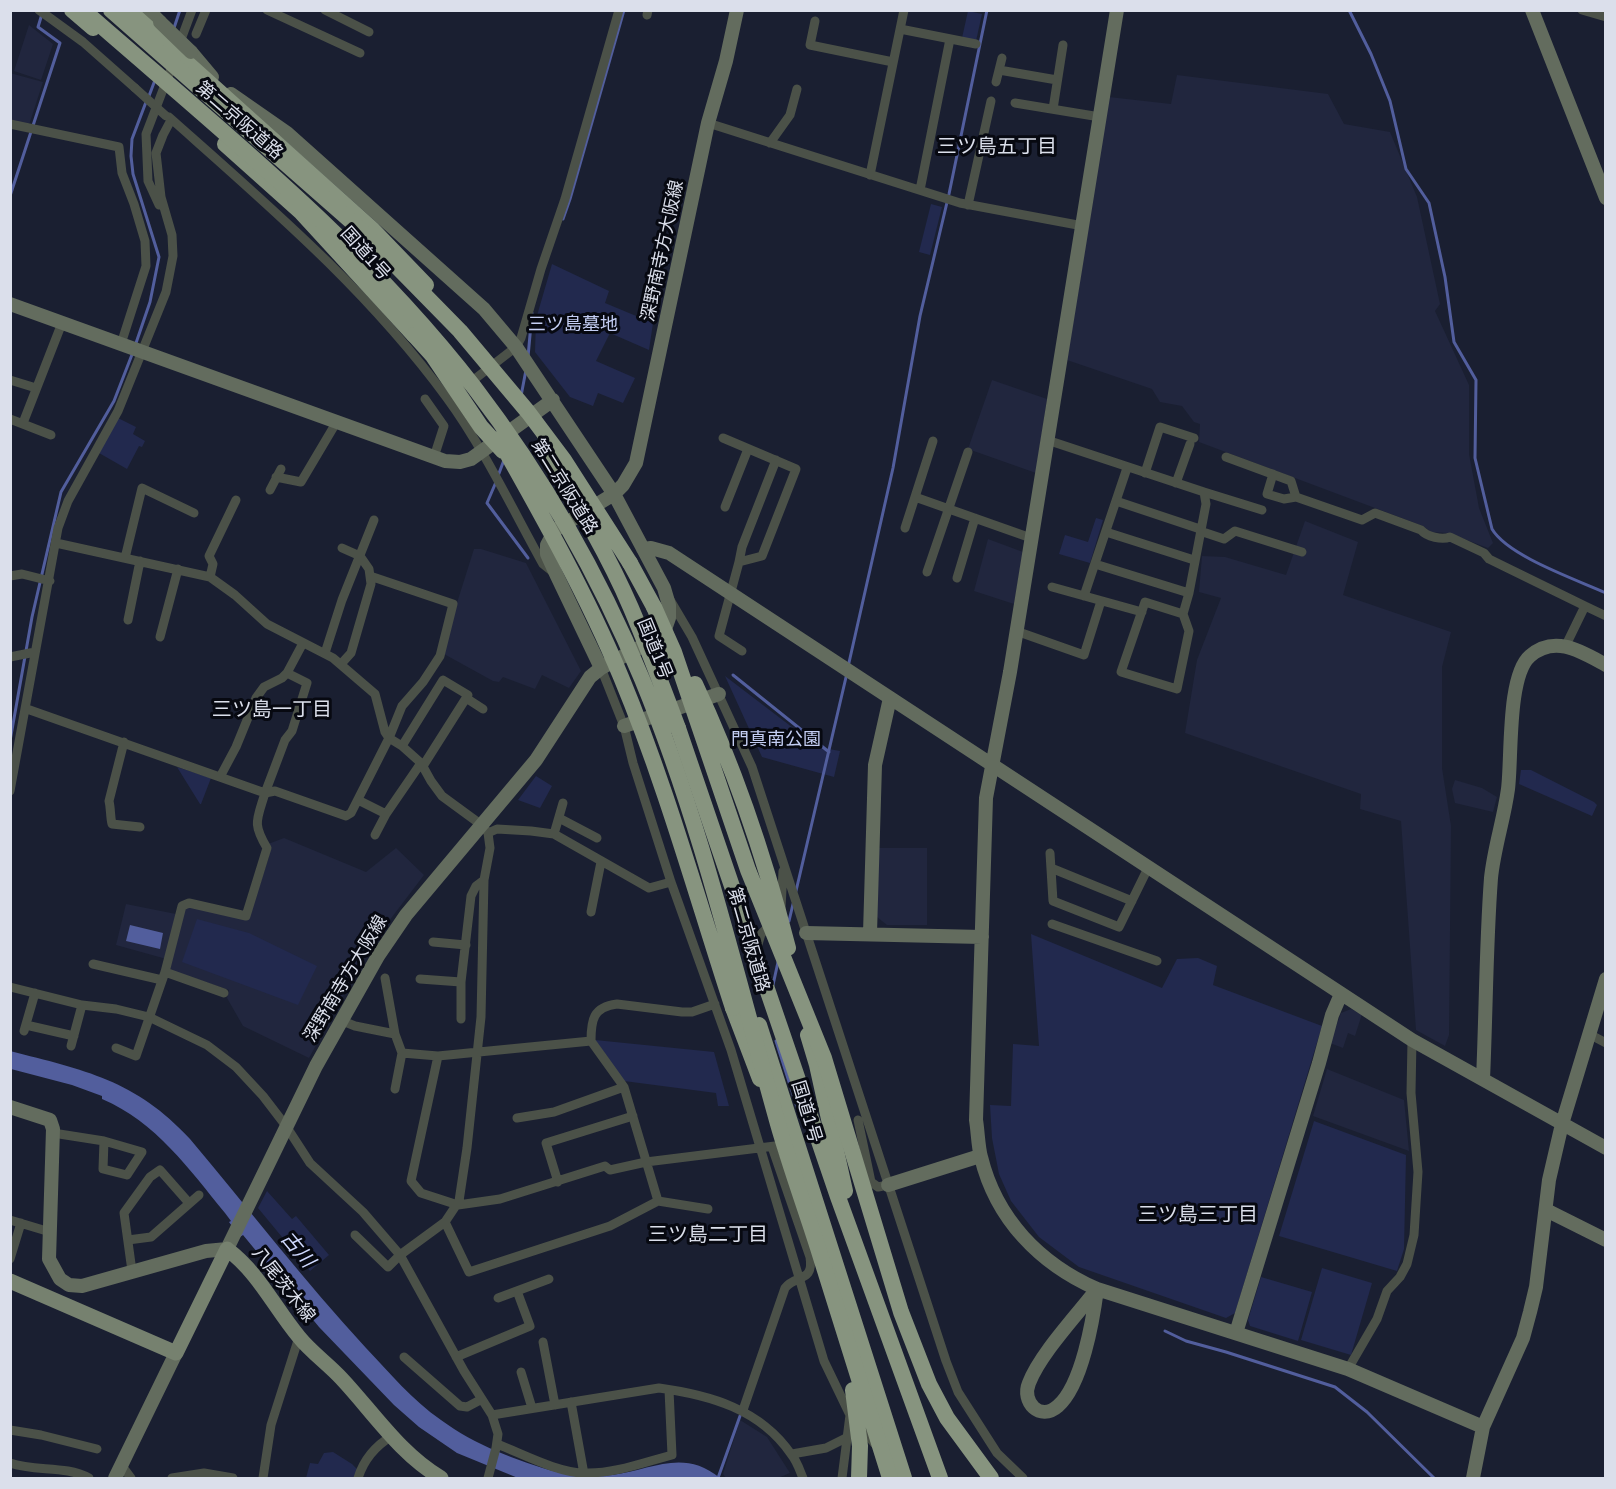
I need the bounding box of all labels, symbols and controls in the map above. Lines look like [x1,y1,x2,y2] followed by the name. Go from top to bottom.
[191,77,287,165] street label: 第二京阪道路
[937,135,1057,159] district label: 三ツ島五丁目
[637,178,689,324] street label: 深野南寺方大阪線
[336,223,394,285] street label: 国道1号
[528,314,618,336] park label: 三ツ島墓地
[526,435,602,539] street label: 第二京阪道路
[632,615,676,683] street label: 国道1号
[212,698,332,722] district label: 三ツ島一丁目
[731,729,821,751] park label: 門真南公園
[723,885,773,995] street label: 第二京阪道路
[300,912,392,1046] street label: 深野南寺方大阪線
[786,1078,826,1146] street label: 国道1号
[1138,1203,1258,1227] district label: 三ツ島三丁目
[648,1223,768,1247] district label: 三ツ島二丁目
[275,1227,319,1273] water label: 古川
[247,1243,319,1327] street label: 八尾茨木線

